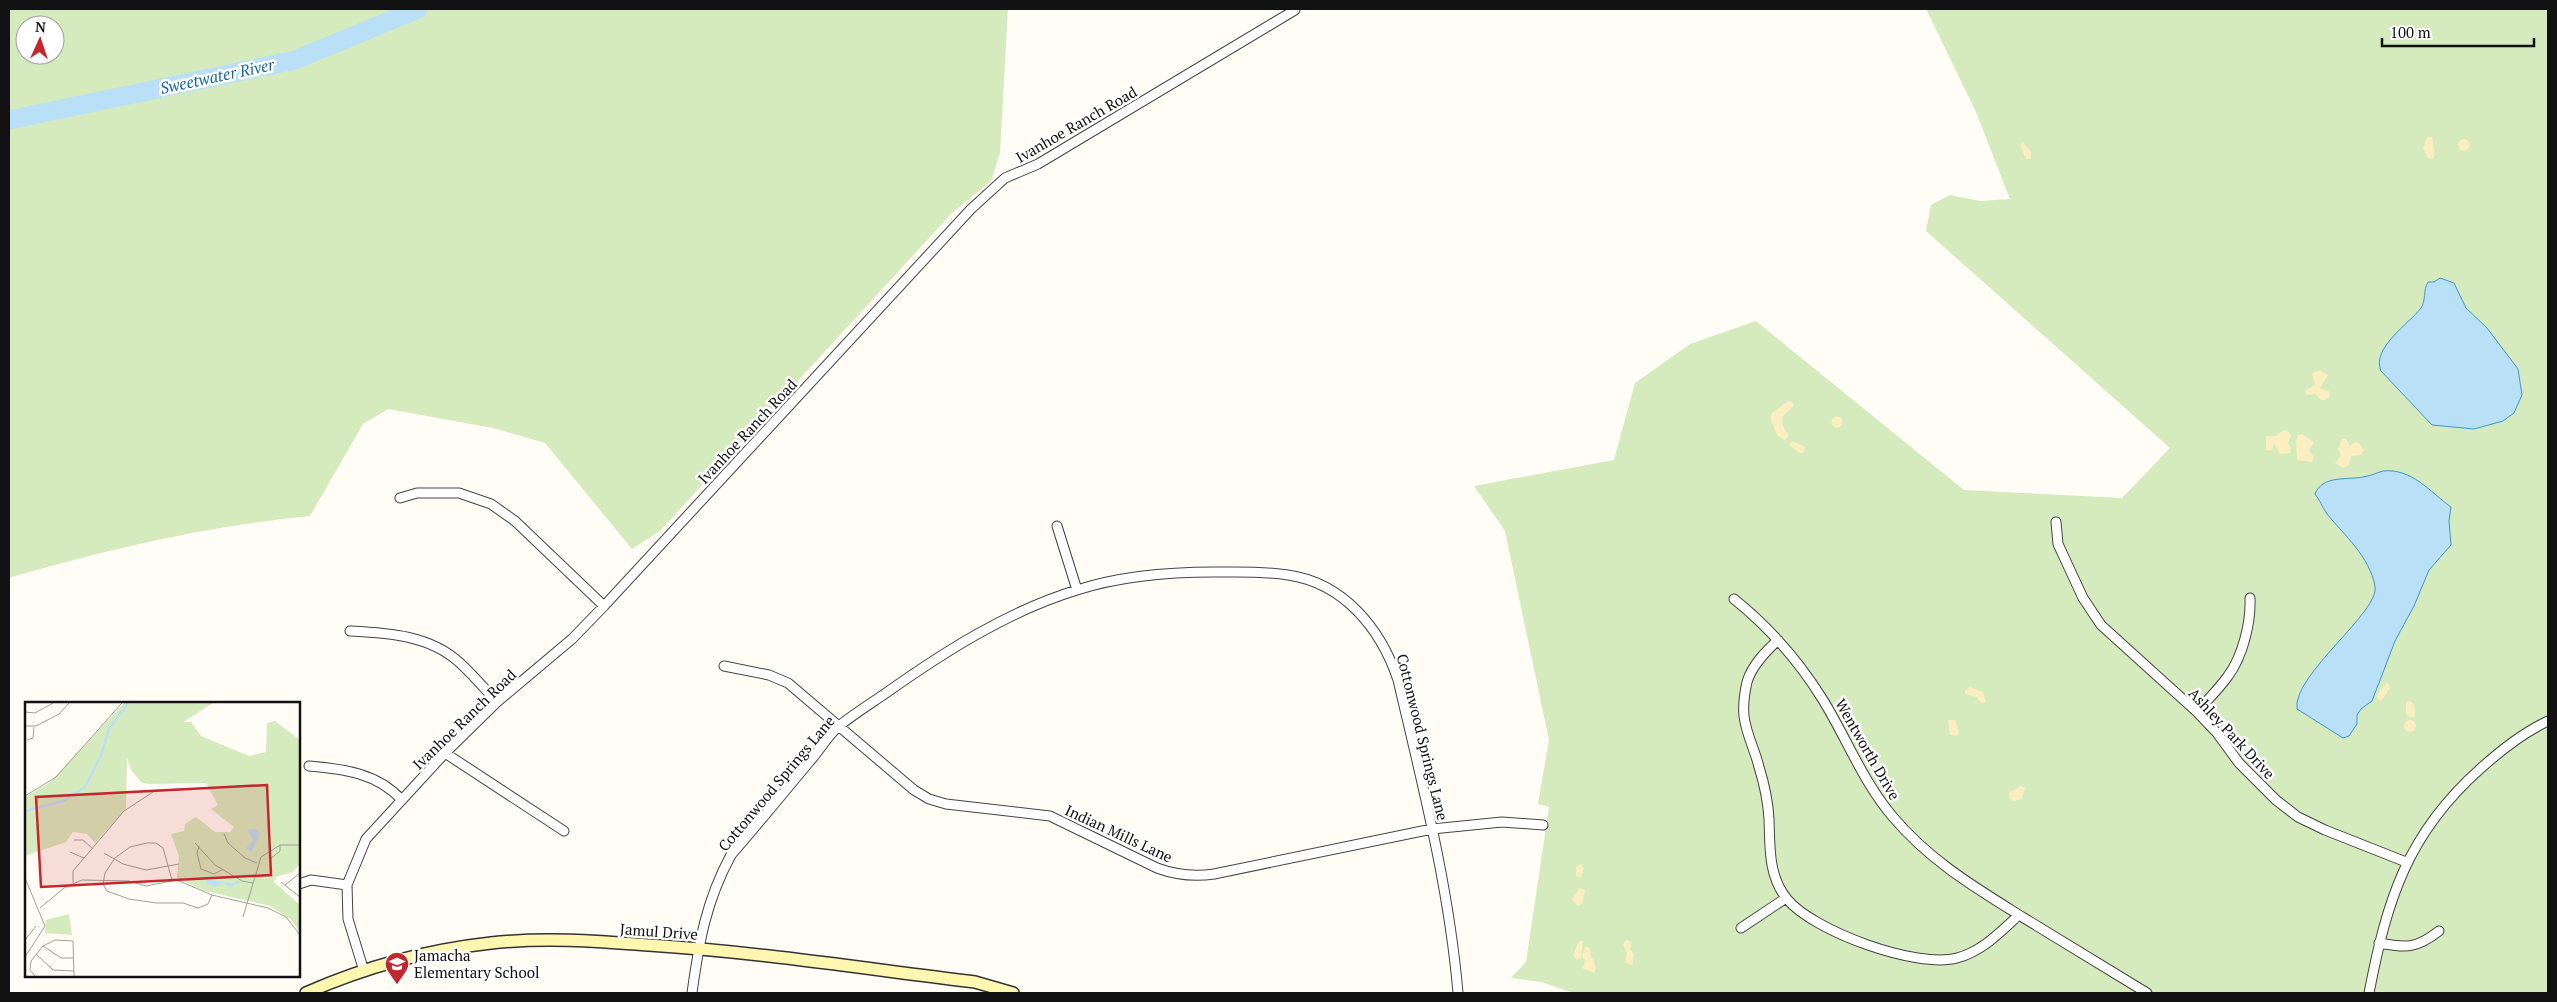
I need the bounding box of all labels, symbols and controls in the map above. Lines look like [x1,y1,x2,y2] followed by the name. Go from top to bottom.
[15,15,65,65] north arrow
[2382,15,2534,47] scale bar
[35,17,47,36] text: N
[2390,22,2431,42] text: 100 m
[158,53,277,99] water label: Sweetwater River
[1012,81,1140,167] street label: Ivanhoe Ranch Road
[693,374,801,488] street label: Ivanhoe Ranch Road
[1393,652,1453,822] street label: Cottonwood Springs Lane
[408,664,520,774] street label: Ivanhoe Ranch Road
[2184,683,2280,783] street label: Ashley Park Drive
[1831,695,1905,803] street label: Wentworth Drive
[25,702,300,977] inset map
[713,711,839,855] street label: Cottonwood Springs Lane
[1062,799,1176,867] street label: Indian Mills Lane
[619,918,699,944] street label: Jamul Drive
[414,945,540,982] place label: Jamacha Elementary School
[384,951,410,985] school or university icon: Jamacha Elementary School

